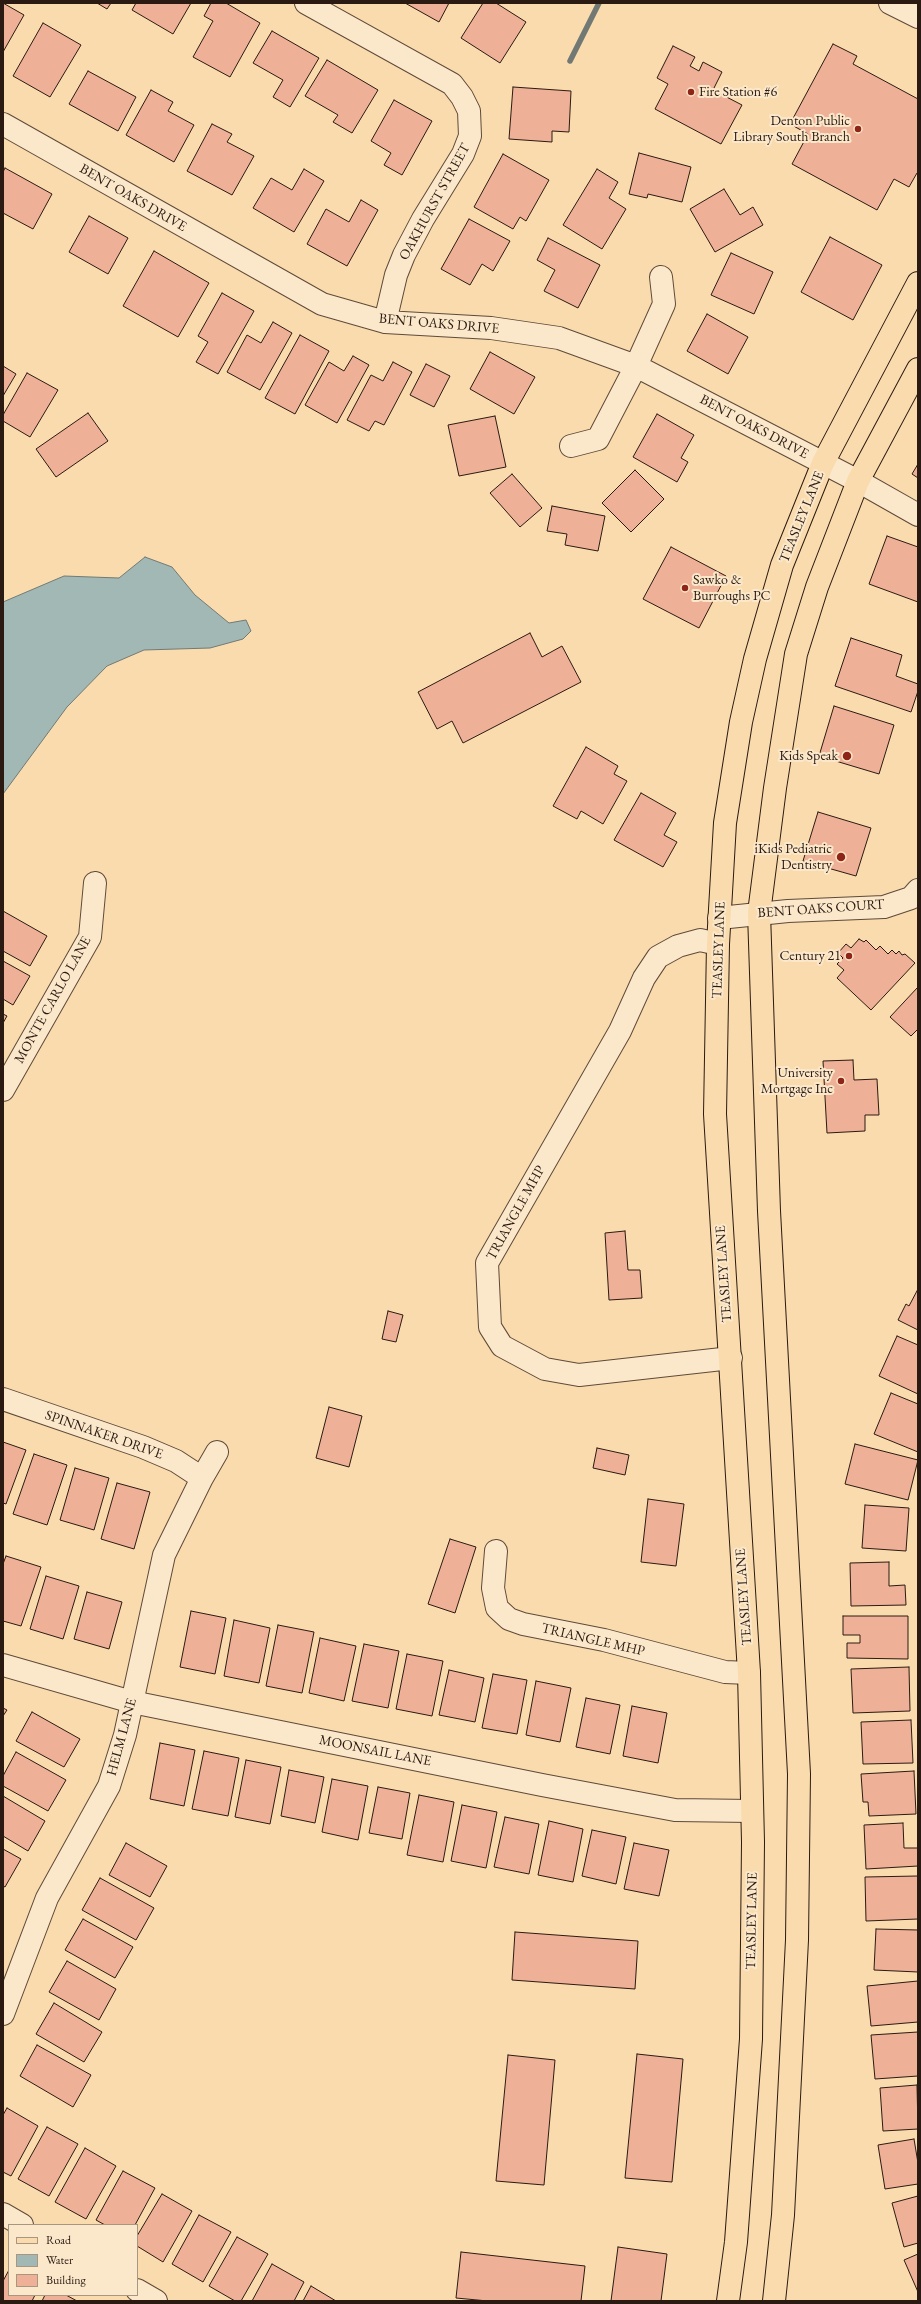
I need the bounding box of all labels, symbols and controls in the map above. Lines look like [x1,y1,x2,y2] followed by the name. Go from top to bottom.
[699,84,777,100] place label: Fire Station #6
[686,87,696,97] marker: Fire Station #6
[733,113,850,146] place label: Denton Public Library South Branch
[853,124,863,134] marker: Denton Public Library South Branch
[396,141,474,263] street label: OAKHURST STREET
[77,161,189,235] street label: BENT OAKS DRIVE
[378,310,500,338] street label: BENT OAKS DRIVE
[697,391,811,463] street label: BENT OAKS DRIVE
[776,469,828,565] street label: TEASLEY LANE
[693,572,771,604] place label: Sawko & Burroughs PC
[680,583,690,593] marker: Sawko & Burroughs PC
[779,748,838,764] place label: Kids Speak
[841,750,853,762] marker: Kids Speak
[755,841,832,874] place label: iKids Pediatric Dentistry
[835,851,847,863] marker: iKids Pediatric Dentistry
[757,896,885,922] street label: BENT OAKS COURT
[709,901,729,999] street label: TEASLEY LANE
[11,934,95,1066] street label: MONTE CARLO LANE
[779,948,841,964] place label: Century 21
[844,951,854,961] marker: Century 21
[761,1065,833,1098] place label: University Mortgage Inc
[836,1076,846,1086] marker: University Mortgage Inc
[483,1163,549,1263] street label: TRIANGLE MHP
[712,1225,736,1323] street label: TEASLEY LANE
[43,1407,165,1463] street label: SPINNAKER DRIVE
[732,1548,756,1646] street label: TEASLEY LANE
[540,1620,646,1660] street label: TRIANGLE MHP
[104,1696,140,1778] street label: HELM LANE
[318,1732,432,1770] street label: MOONSAIL LANE
[743,1872,761,1970] street label: TEASLEY LANE
[8,2224,138,2296] legend
[46,2232,71,2248] text: Road
[46,2252,73,2268] text: Water
[46,2272,86,2288] text: Building

